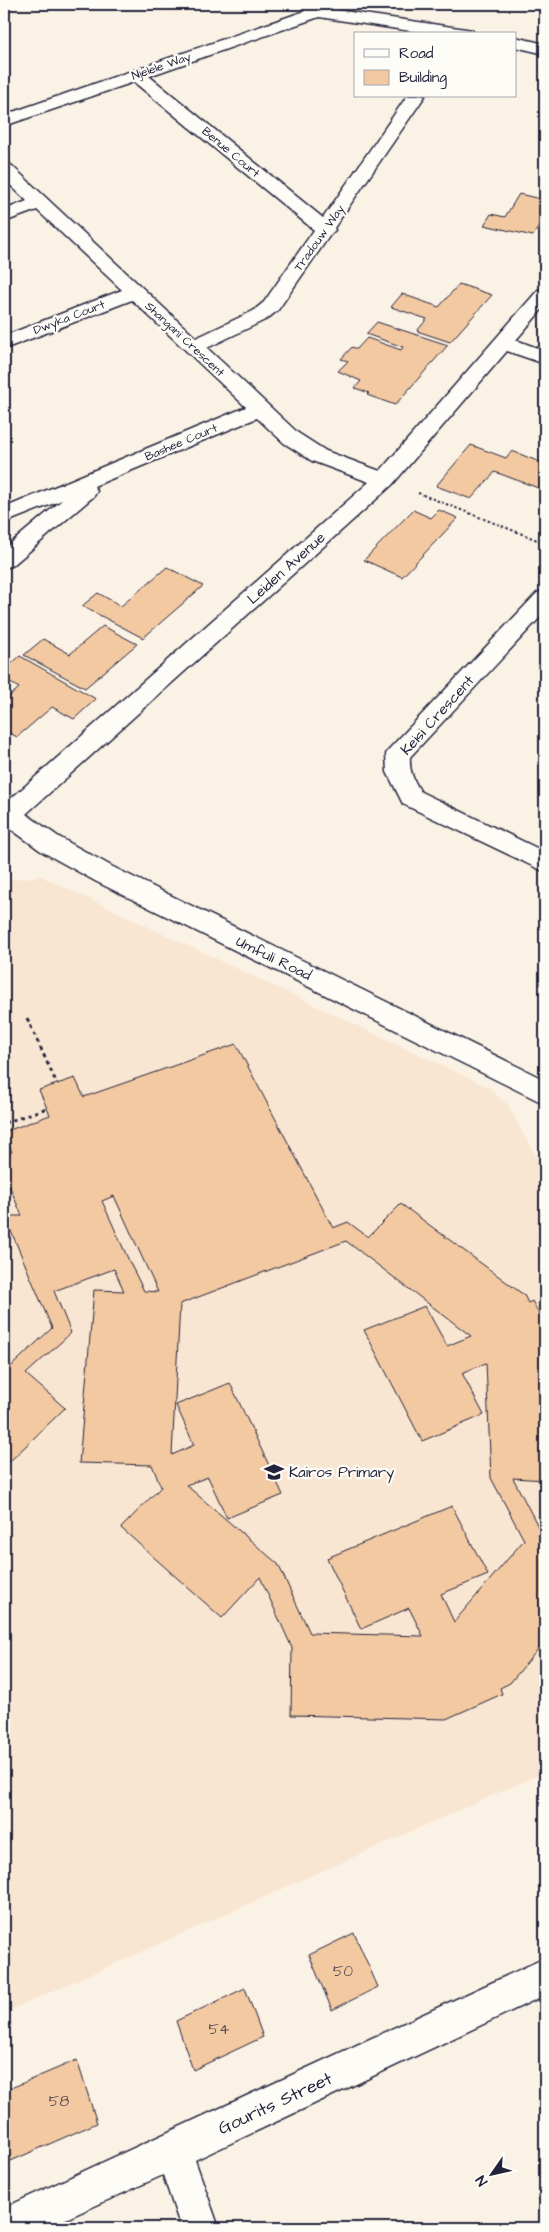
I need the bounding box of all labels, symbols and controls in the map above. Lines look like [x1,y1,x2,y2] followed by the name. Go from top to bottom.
[354,32,516,98] legend
[399,43,434,64] text: Road
[129,48,194,85] street label: Njelele Way
[399,67,447,89] text: Building
[198,123,264,182] street label: Benue Court
[290,201,350,276] street label: Tradouw Way
[31,296,108,340] street label: Dwyka Court
[140,298,228,382] street label: Shangani Crescent
[142,419,220,465] street label: Bashee Court
[243,528,330,609] street label: Leiden Avenue
[396,671,479,760] street label: Keisi Crescent
[232,931,315,986] street label: Umfuli Road
[263,1461,285,1483] school or university icon: Kairos Primary
[289,1462,394,1484] place label: Kairos Primary
[333,1961,354,1982] house number: 50
[209,2019,229,2040] house number: 54
[214,2066,337,2141] street label: Gourits Street
[49,2091,69,2112] house number: 58
[466,2150,516,2200] north arrow
[471,2171,493,2190] text: N

